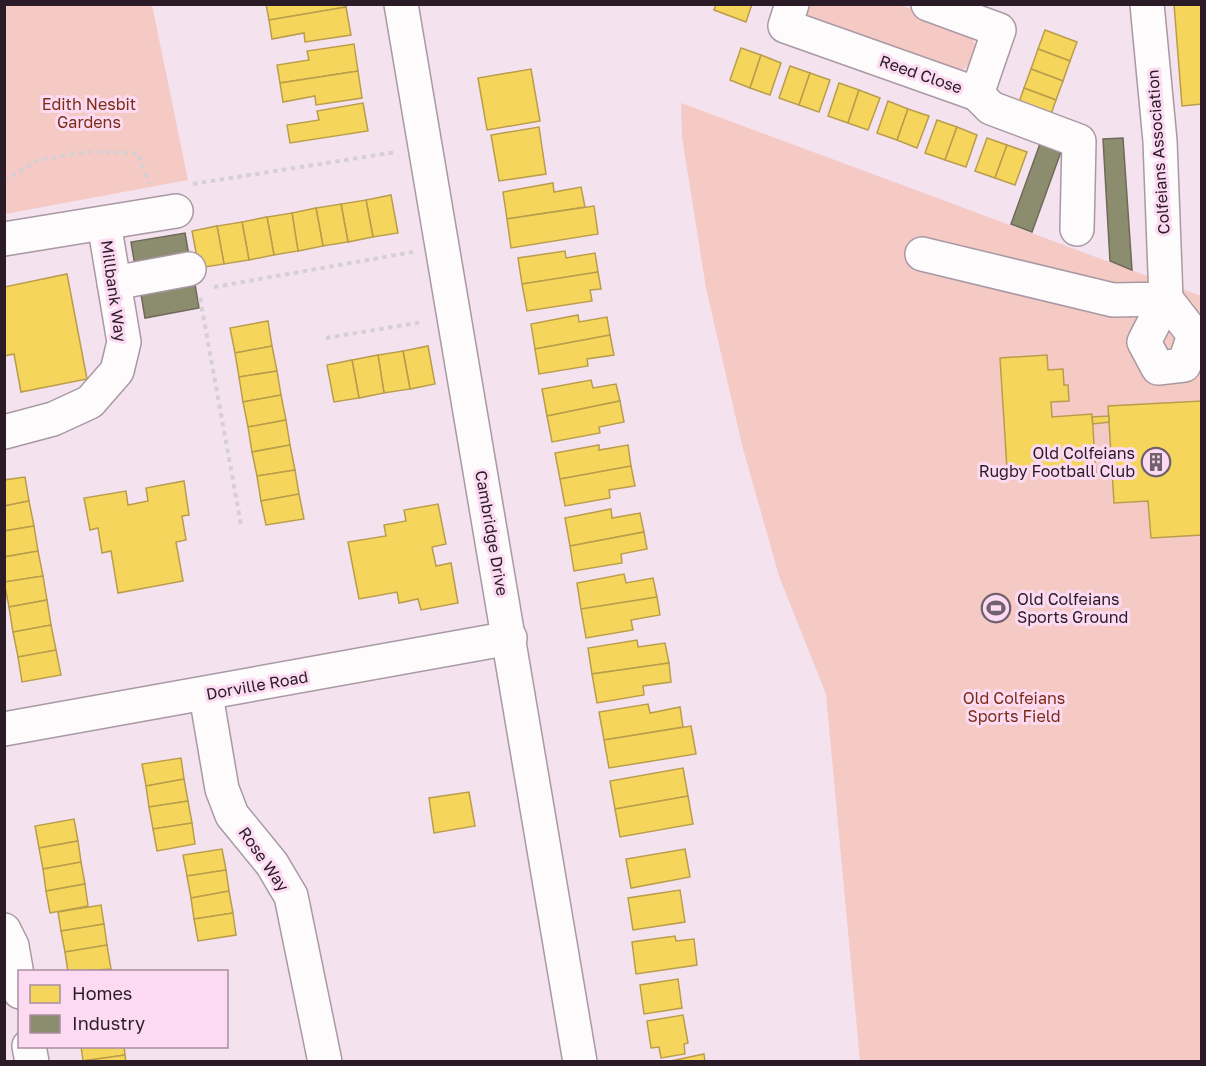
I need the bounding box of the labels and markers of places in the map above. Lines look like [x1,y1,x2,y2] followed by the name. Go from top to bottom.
[979,443,1135,481] place label: Old Colfeians Rugby Football Club
[1140,446,1172,478] building icon: Old Colfeians Rugby Football Club
[1017,589,1128,627] place label: Old Colfeians Sports Ground
[980,592,1012,624] sports icon: Old Colfeians Sports Ground

